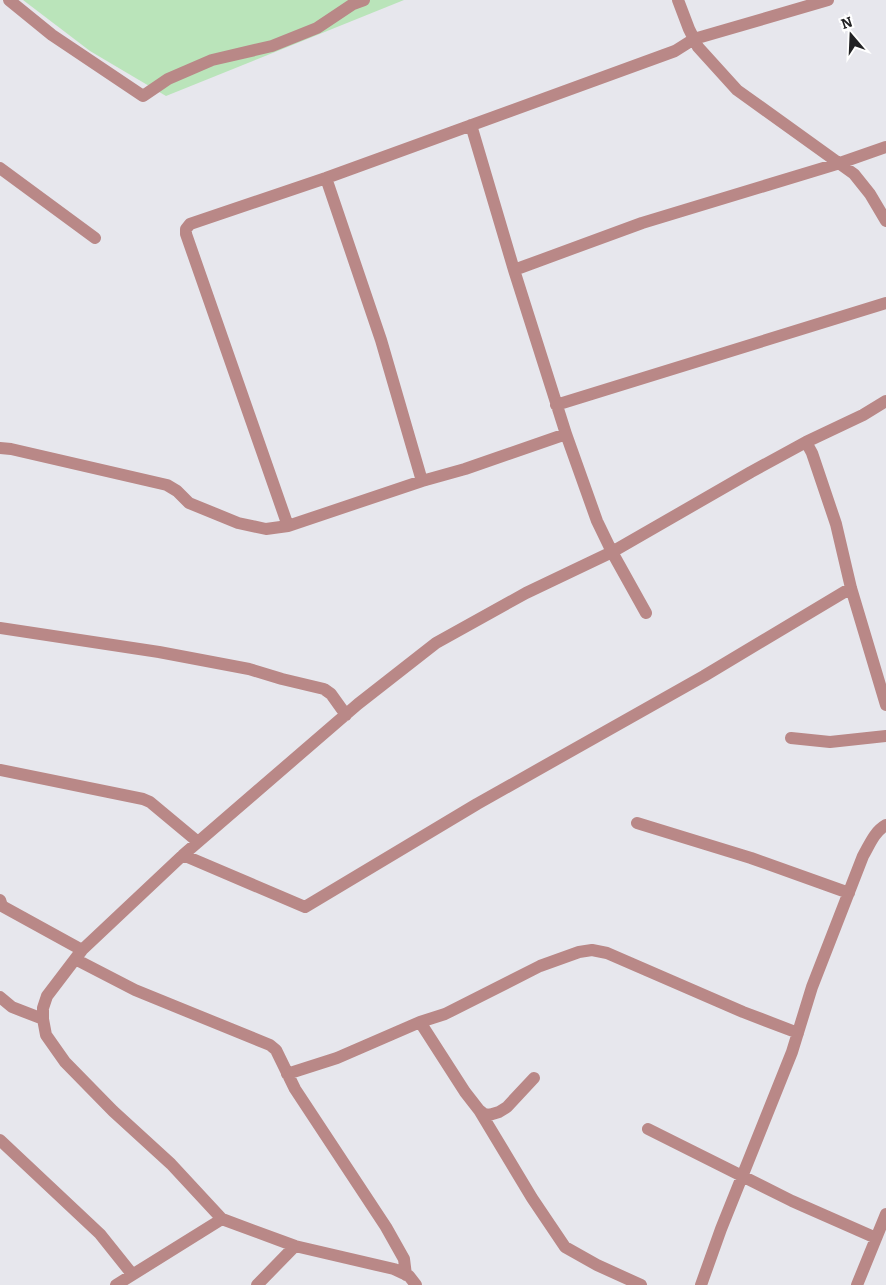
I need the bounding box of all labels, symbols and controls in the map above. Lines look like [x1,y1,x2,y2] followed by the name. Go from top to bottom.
[826,10,876,60] north arrow
[839,13,855,33] text: N

